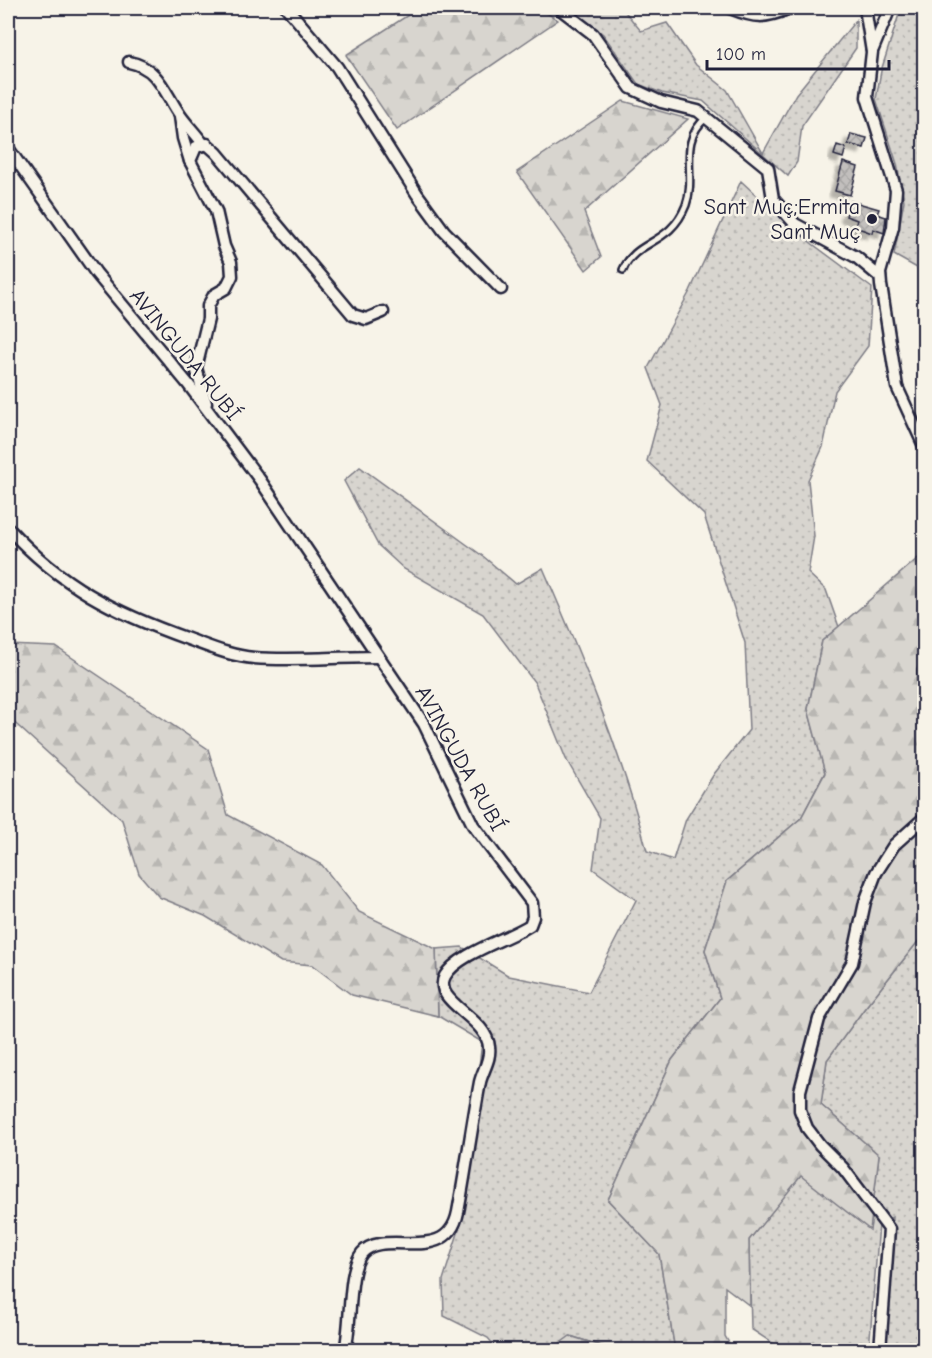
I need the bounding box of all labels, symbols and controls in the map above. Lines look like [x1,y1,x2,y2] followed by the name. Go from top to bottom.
[707,33,888,71] scale bar
[716,44,766,65] text: 100 m
[704,194,860,245] place label: Sant Muç;Ermita Sant Muç
[865,212,879,226] marker: Sant Muç;Ermita Sant Muç
[124,283,246,426] street label: AVINGUDA RUBÍ
[409,681,511,836] street label: AVINGUDA RUBÍ

